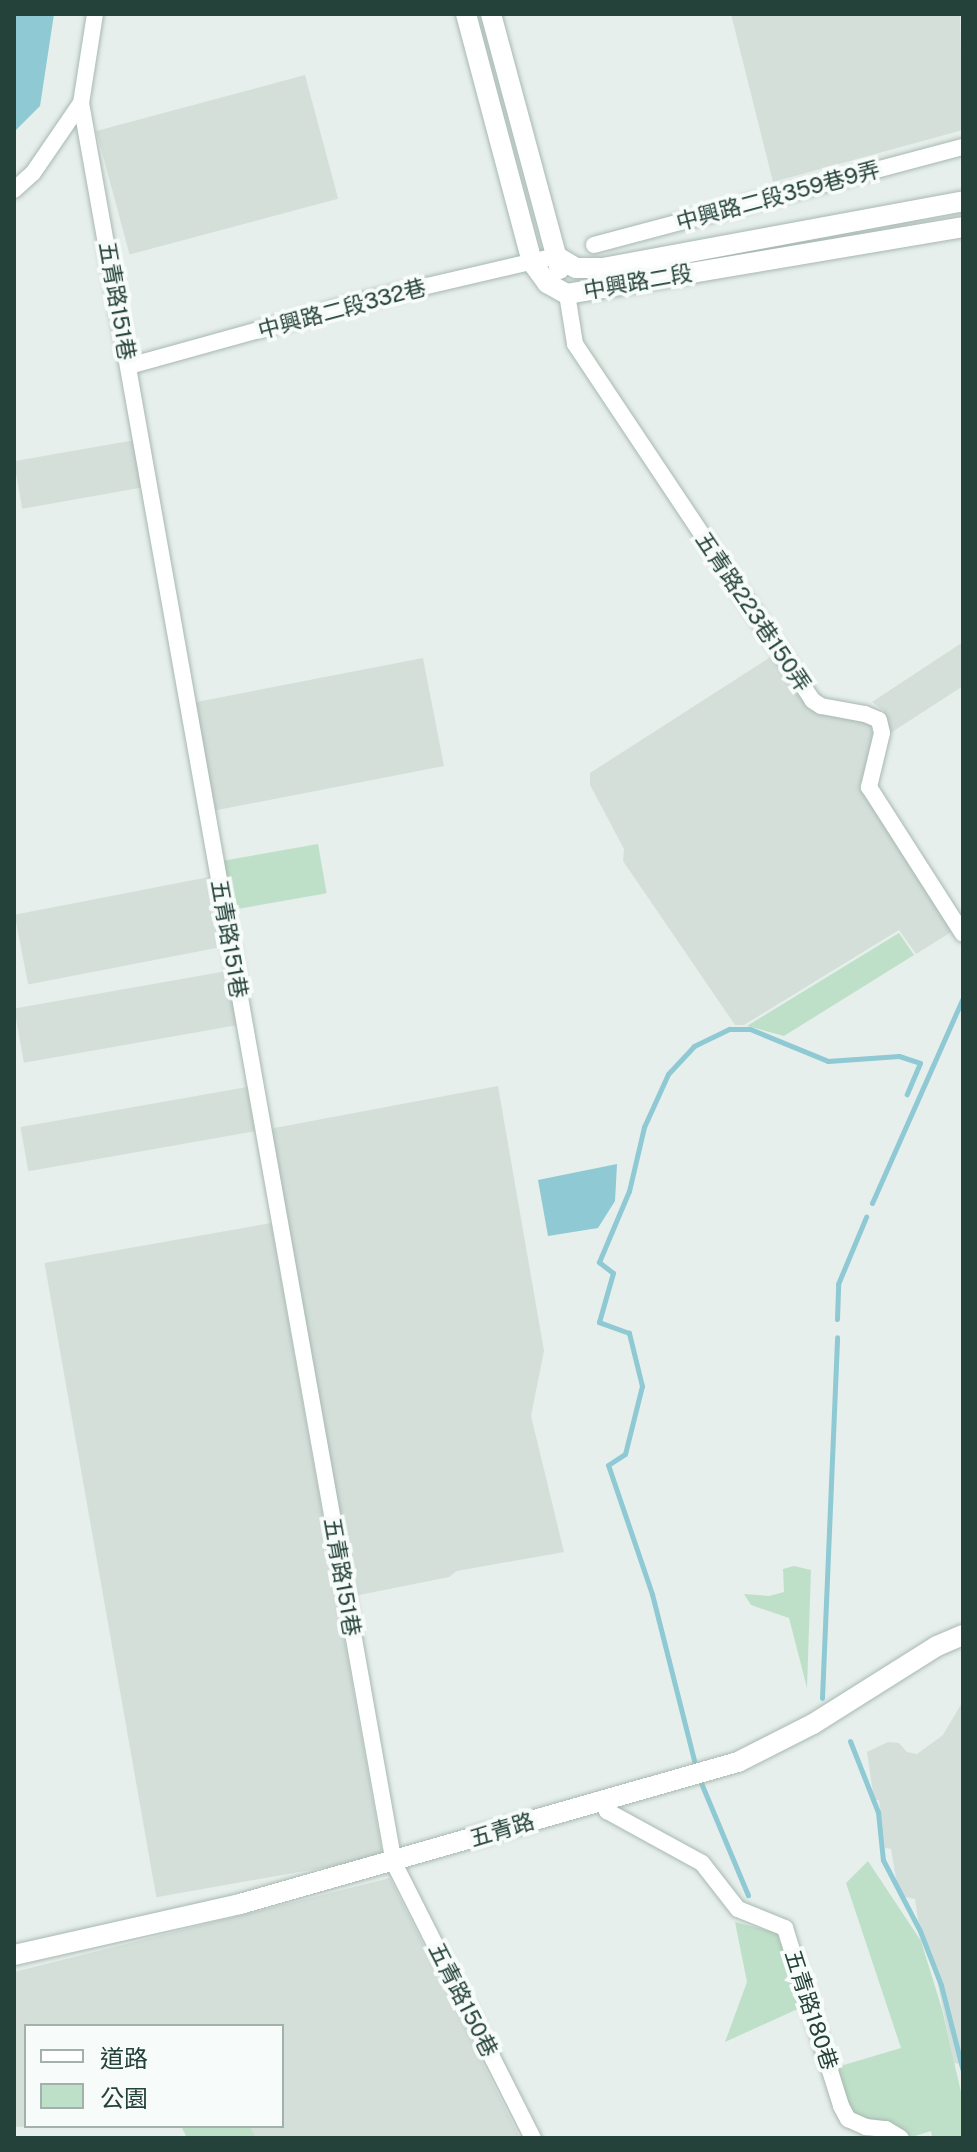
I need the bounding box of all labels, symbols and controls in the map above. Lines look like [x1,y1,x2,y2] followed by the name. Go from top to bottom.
[673,156,883,236] street label: 中興路二段359巷9弄
[94,240,140,362] street label: 五青路151巷
[582,259,694,305] street label: 中興路二段
[255,274,429,344] street label: 中興路二段332巷
[690,527,816,697] street label: 五青路223巷150弄
[206,878,252,1000] street label: 五青路151巷
[319,1516,365,1638] street label: 五青路151巷
[467,1808,537,1852] street label: 五青路
[423,1939,503,2061] street label: 五青路150巷
[779,1947,843,2073] street label: 五青路180巷
[24,2024,284,2128] legend
[100,2044,148,2072] text: 道路
[100,2084,148,2112] text: 公園

